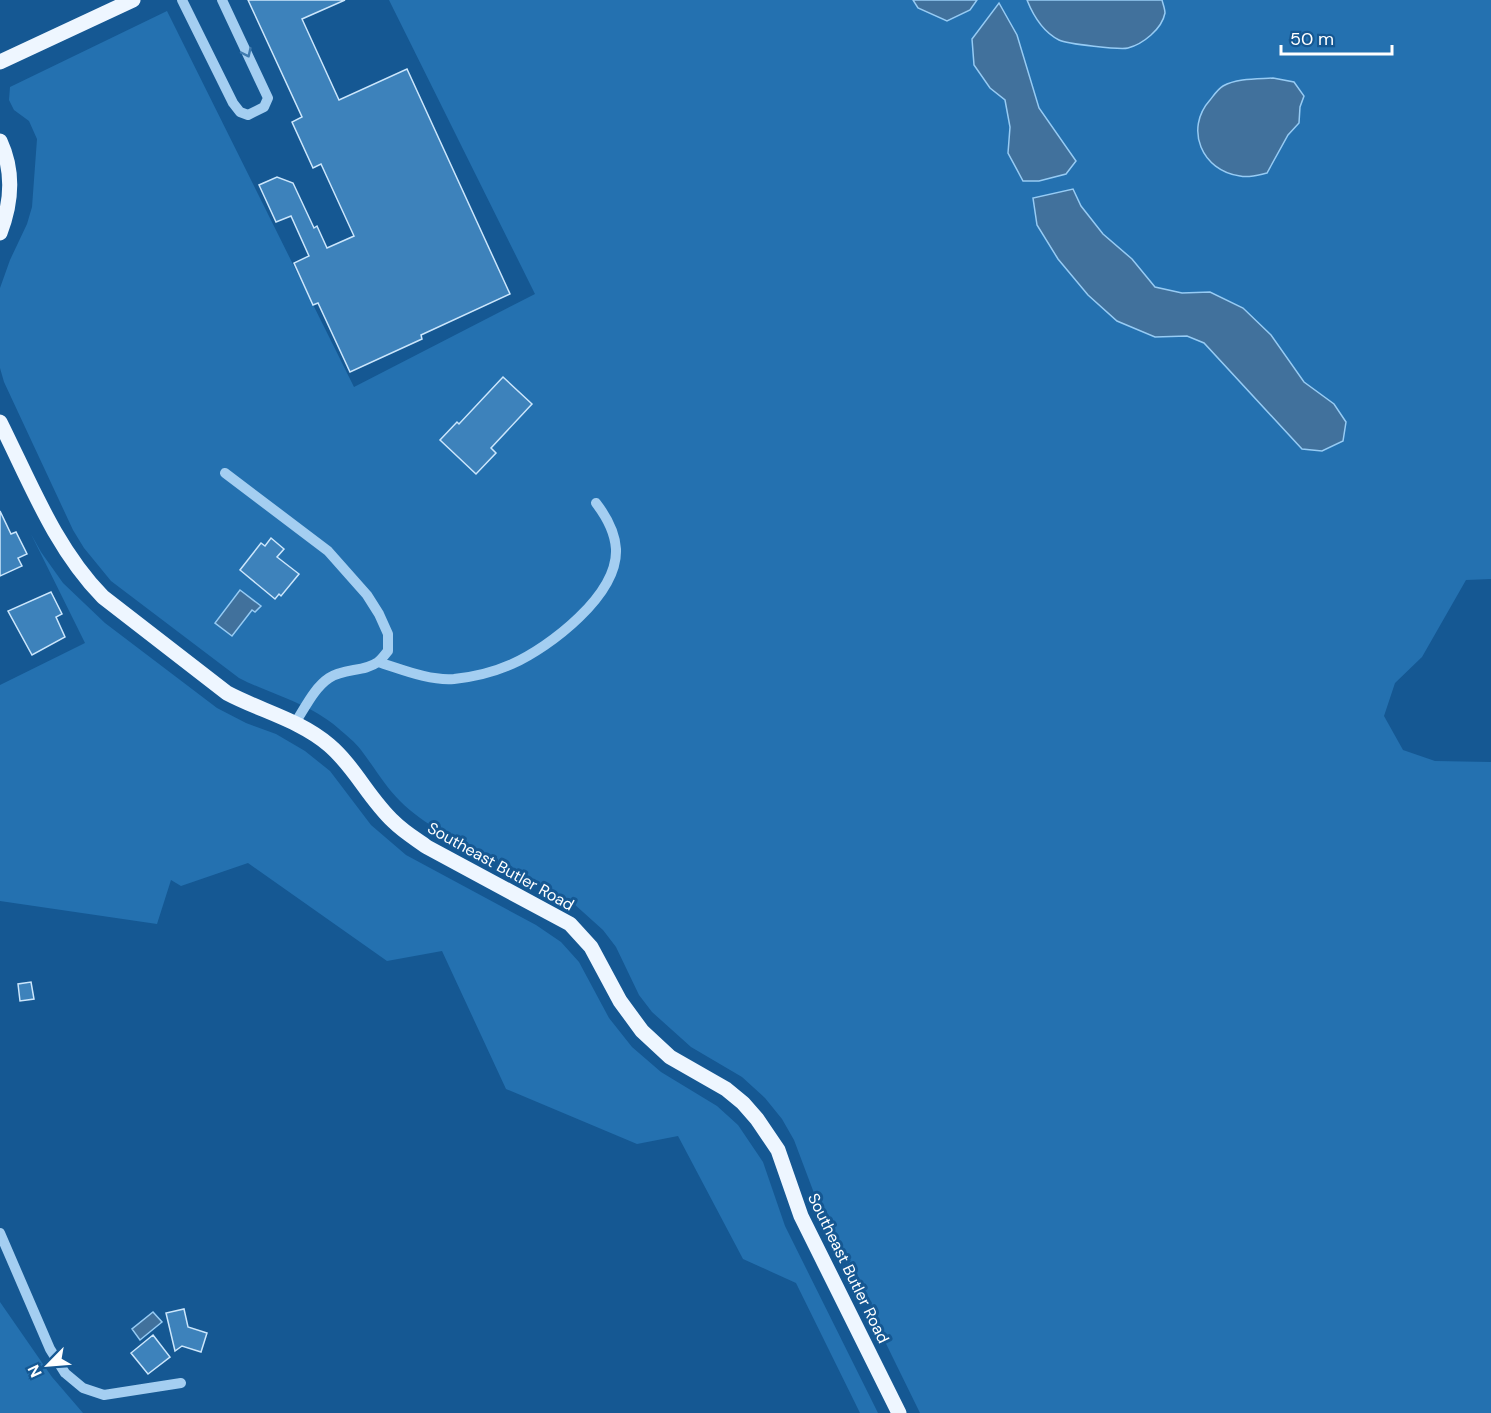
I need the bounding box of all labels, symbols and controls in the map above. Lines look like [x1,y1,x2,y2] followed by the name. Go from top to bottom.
[1281,18,1392,56] scale bar
[1290,27,1334,51] text: 50 m
[240,47,252,58] one-way arrow
[424,817,578,916] street label: Southeast Butler Road
[803,1190,894,1347] street label: Southeast Butler Road
[18,1335,78,1395] north arrow
[23,1361,47,1381] text: N

